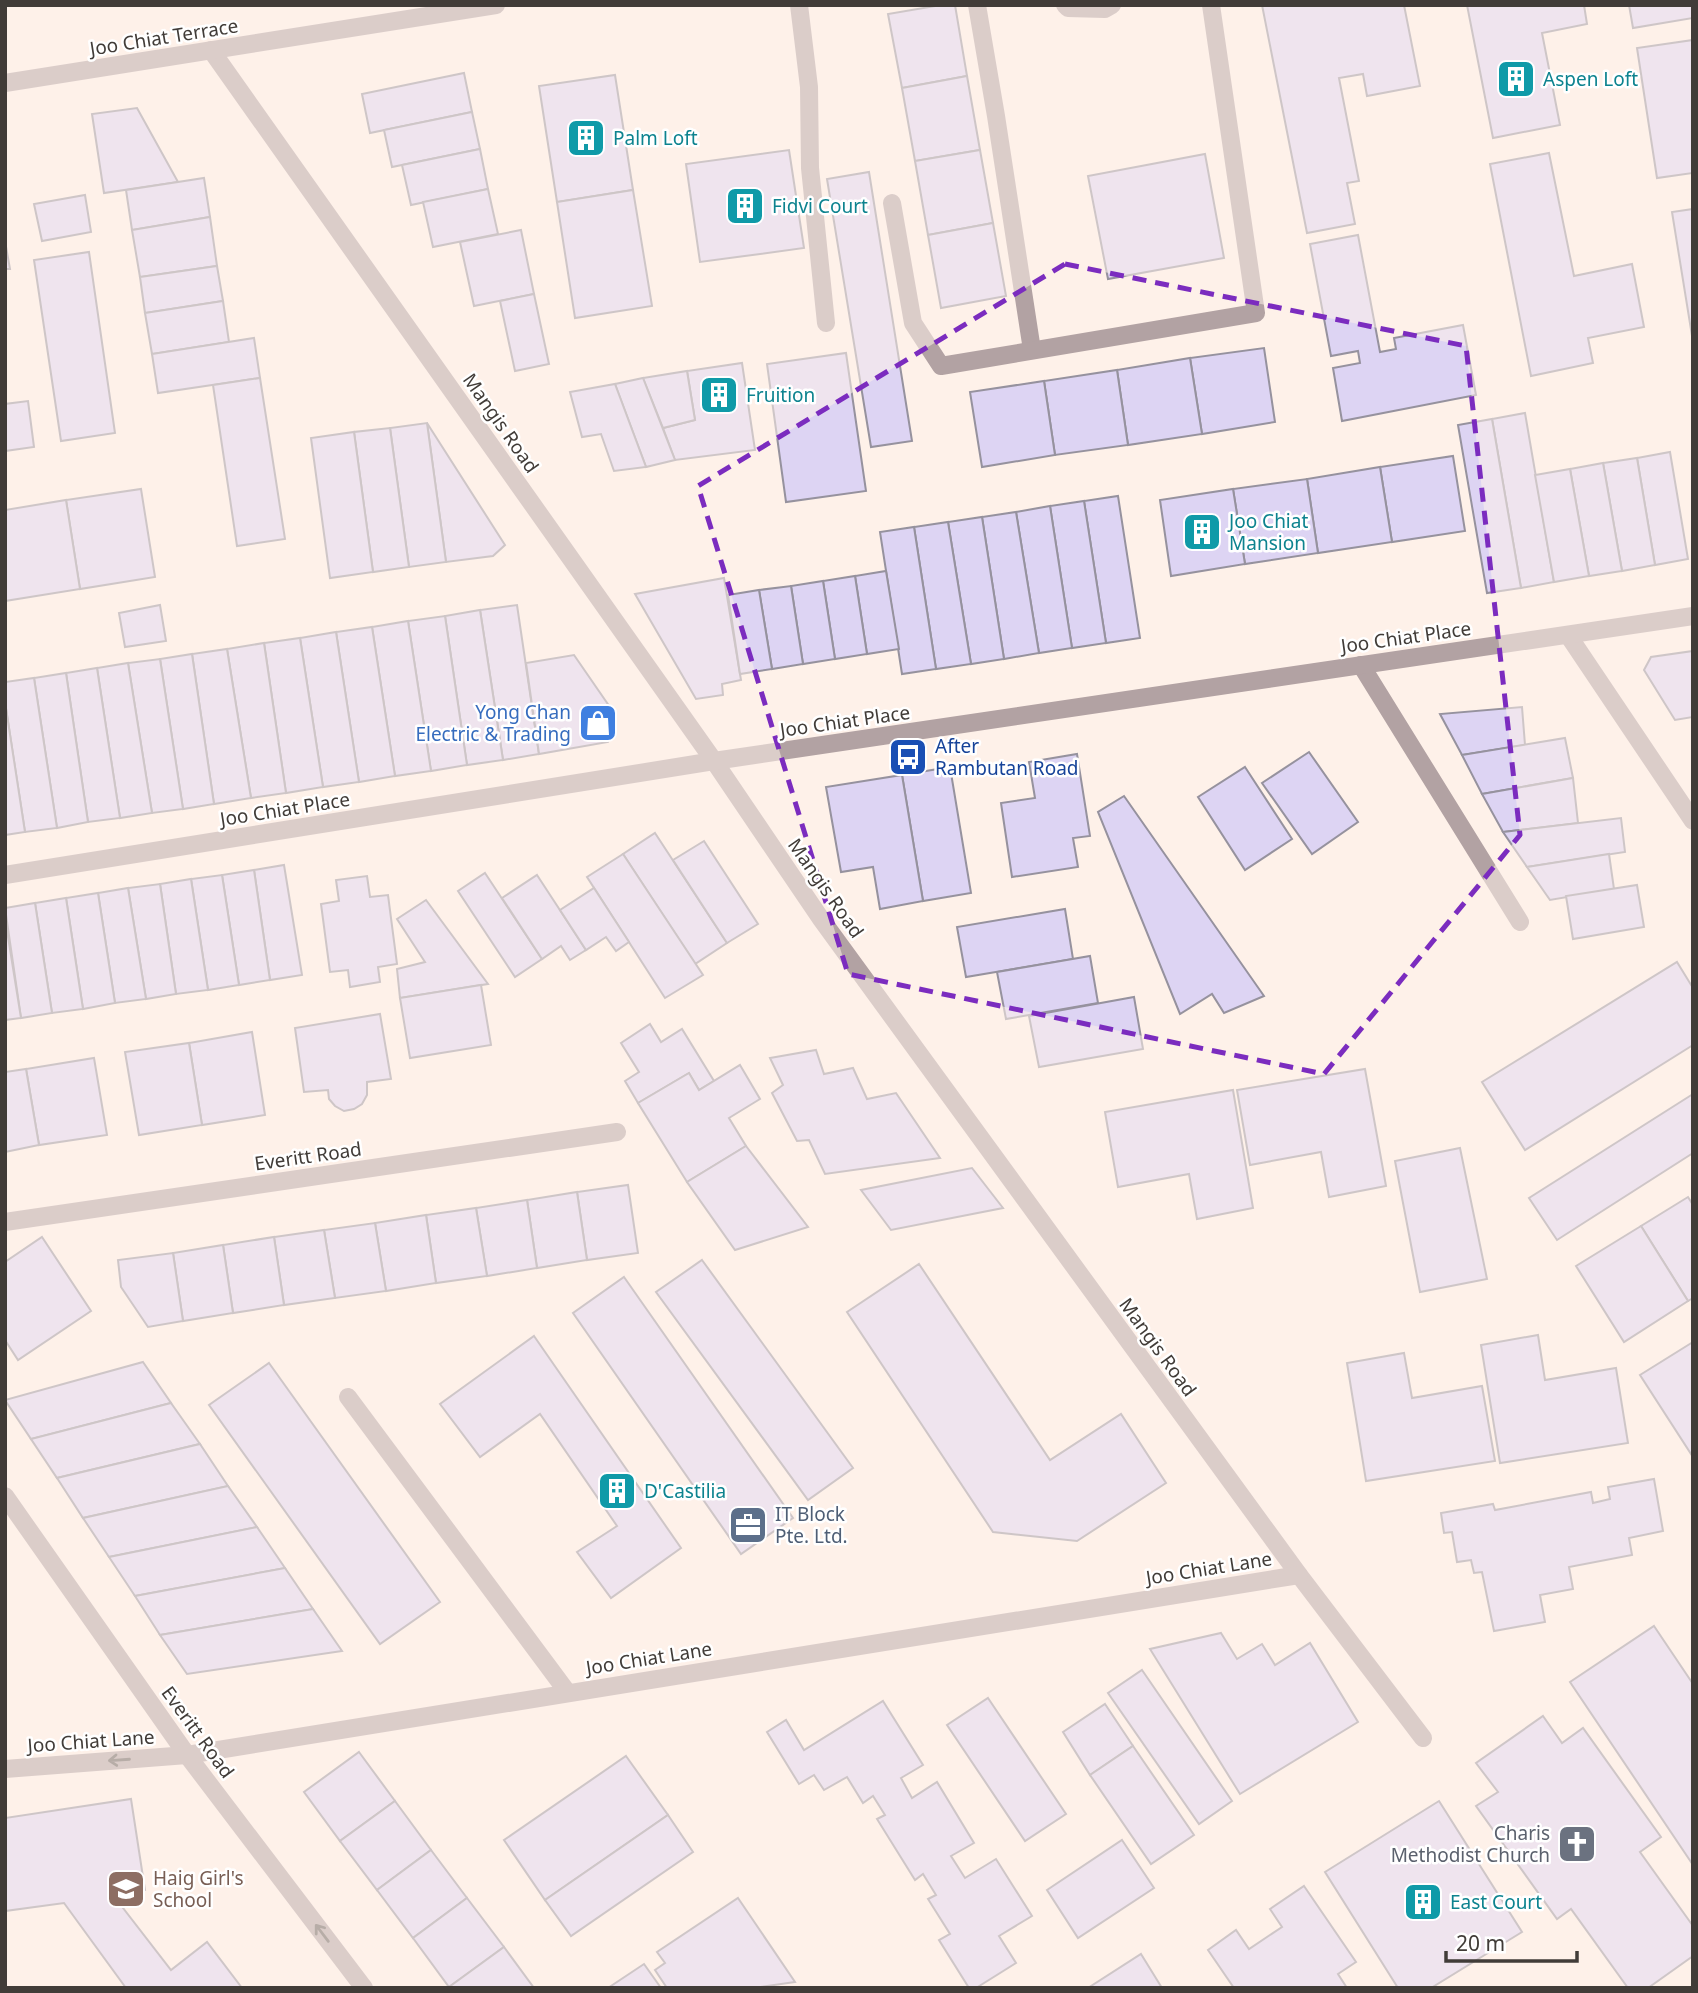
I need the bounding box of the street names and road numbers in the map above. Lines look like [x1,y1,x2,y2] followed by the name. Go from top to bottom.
[86,12,240,62] street label: Joo Chiat Terrace
[457,368,545,478] street label: Mangis Road
[1337,615,1473,659] street label: Joo Chiat Place
[776,699,912,743] street label: Joo Chiat Place
[216,786,352,832] street label: Joo Chiat Place
[782,833,870,943] street label: Mangis Road
[253,1136,363,1176] street label: Everitt Road
[1113,1292,1203,1402] street label: Mangis Road
[1142,1545,1274,1591] street label: Joo Chiat Lane
[582,1635,714,1681] street label: Joo Chiat Lane
[156,1681,240,1783] street label: Everitt Road
[25,1724,155,1759] street label: Joo Chiat Lane

